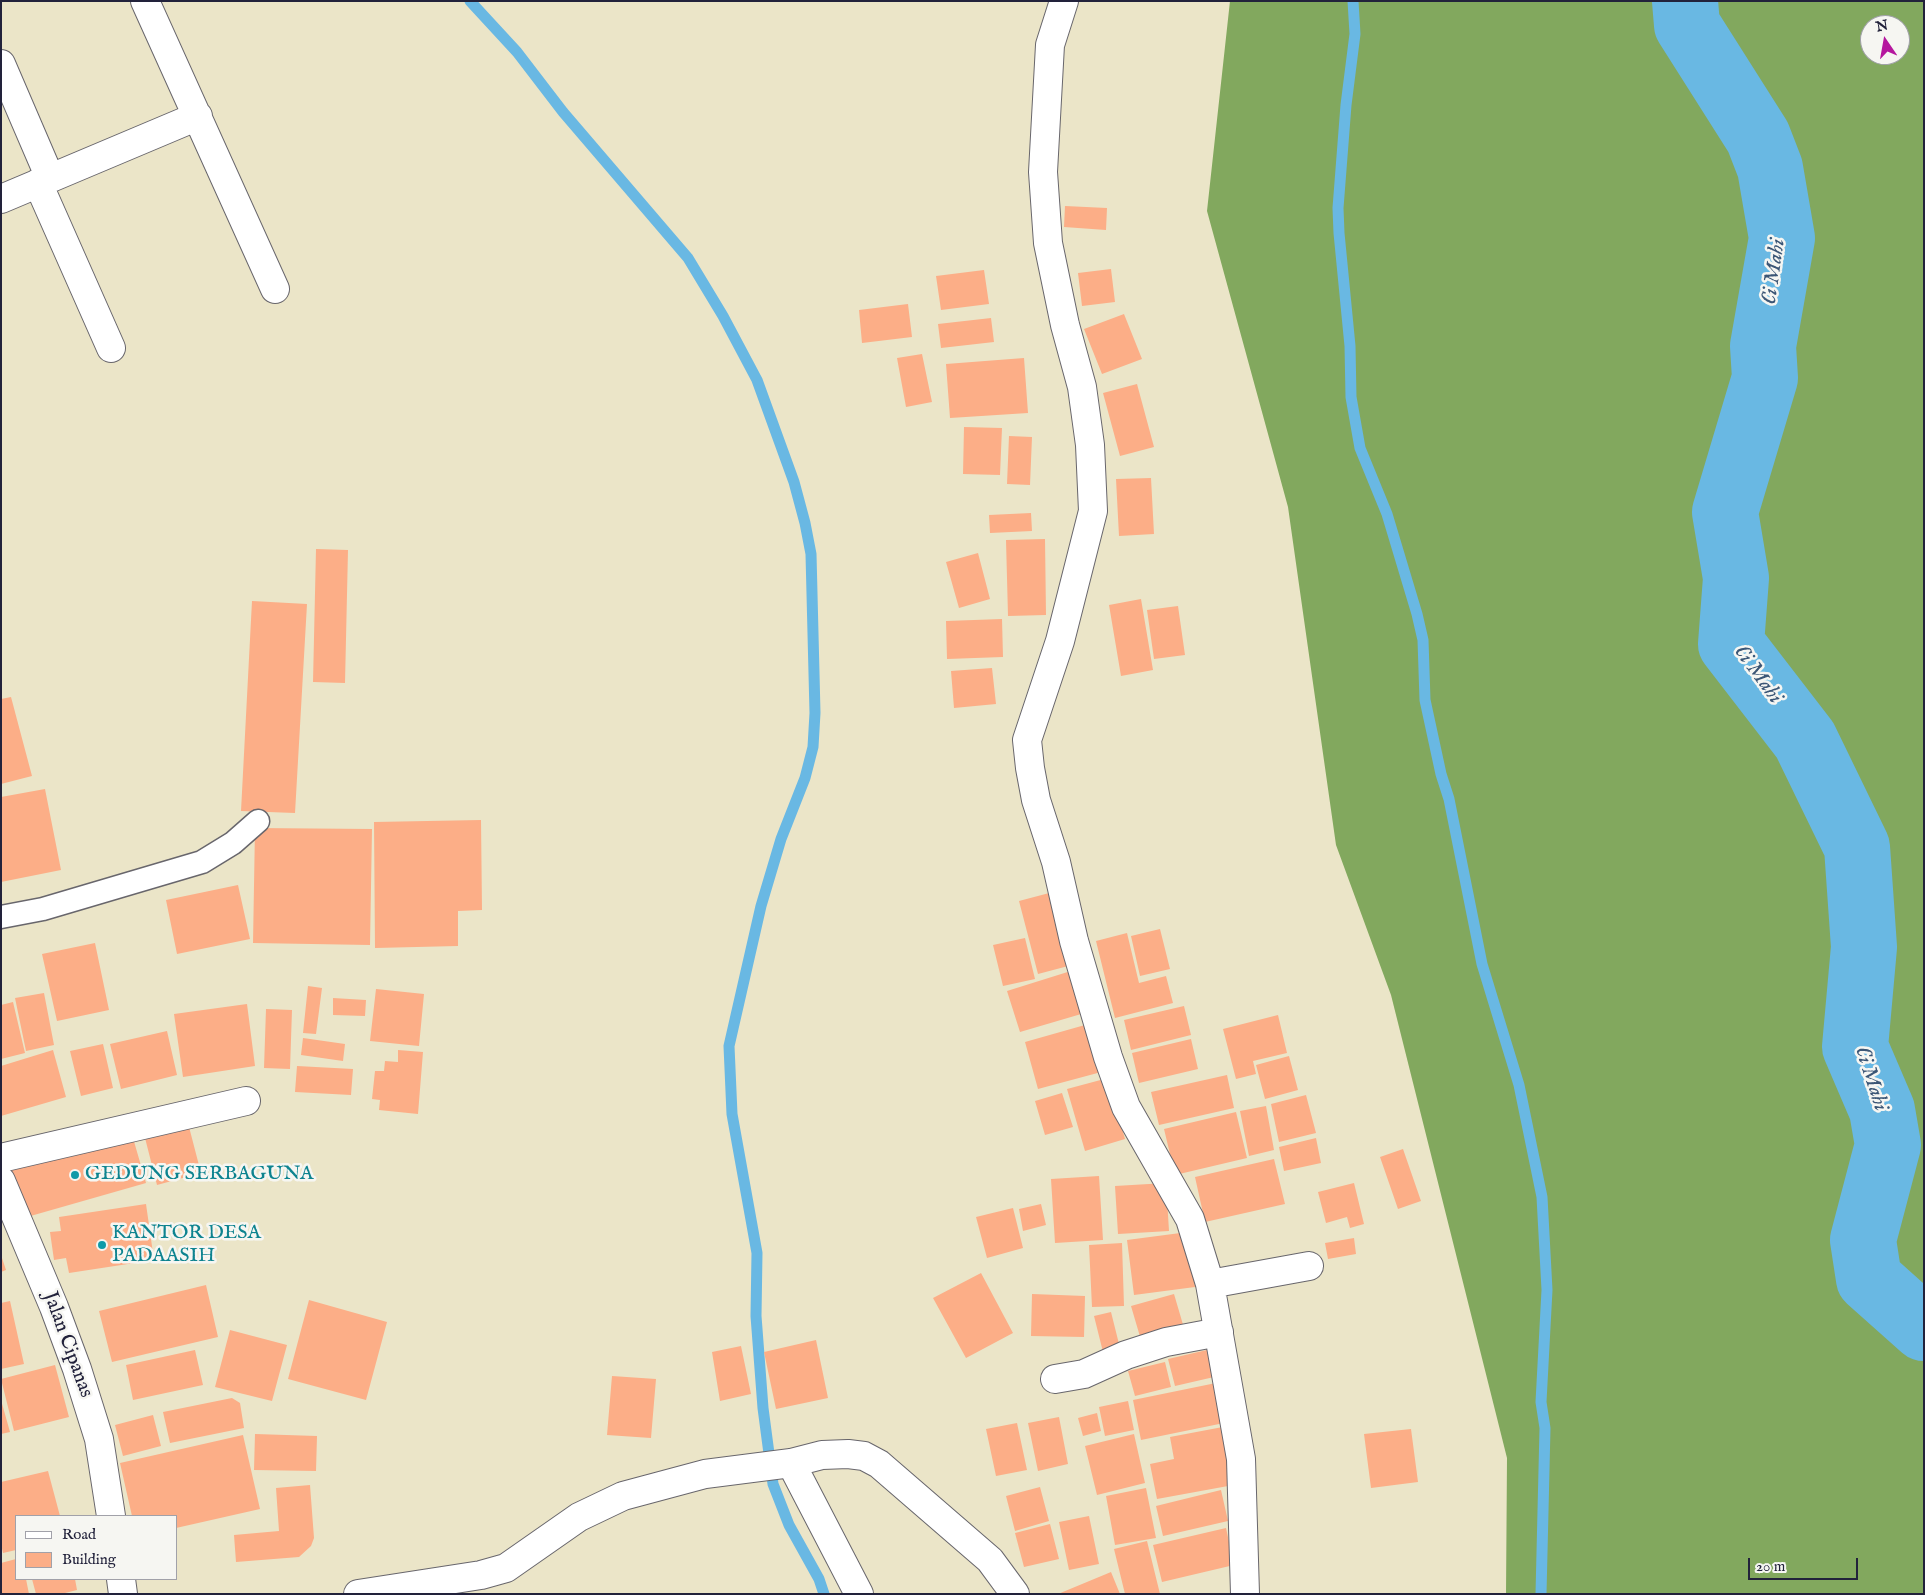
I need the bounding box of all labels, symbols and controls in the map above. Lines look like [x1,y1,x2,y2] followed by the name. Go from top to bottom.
[1860,15,1910,65] north arrow
[1874,16,1890,36] text: N
[1758,237,1792,307] water label: Ci Mahi
[1727,641,1787,709] water label: Ci Mahi
[1848,1044,1892,1114] water label: Ci Mahi
[85,1163,314,1187] place label: GEDUNG SERBAGUNA
[69,1169,81,1181] marker: GEDUNG SERBAGUNA
[112,1222,261,1269] place label: KANTOR DESA PADAASIH
[96,1239,108,1251] marker: KANTOR DESA PADAASIH
[37,1289,97,1401] street label: Jalan Cipanas
[15,1515,178,1580] legend
[62,1525,96,1544] text: Road
[1750,1548,1860,1580] scale bar
[62,1550,116,1569] text: Building
[1756,1557,1785,1576] text: 20 m

